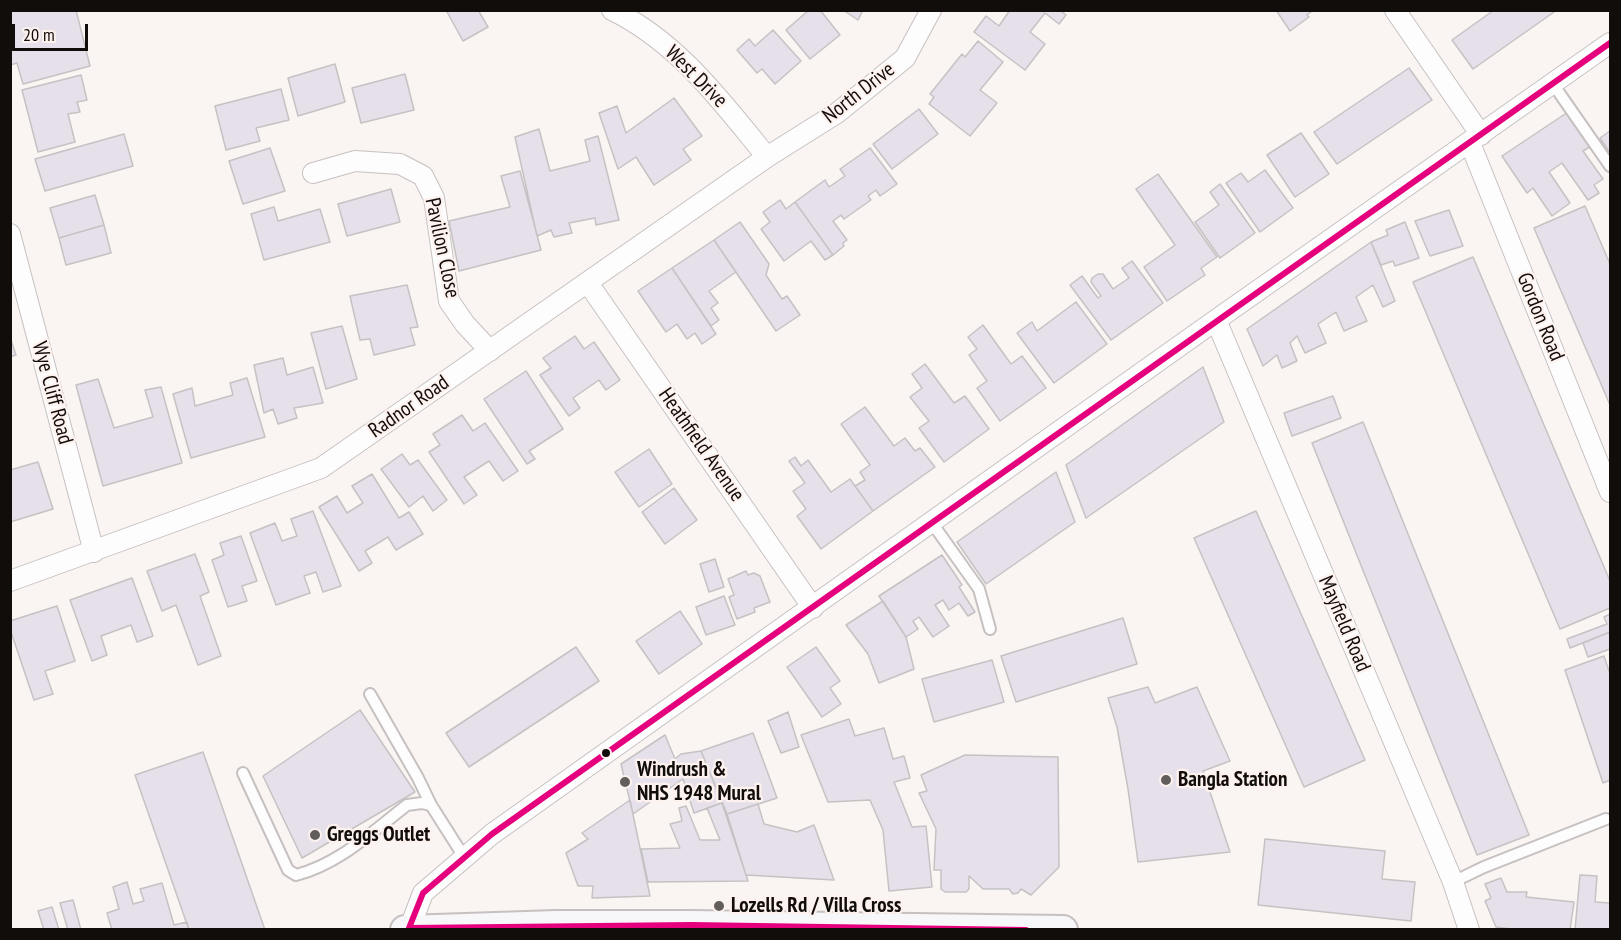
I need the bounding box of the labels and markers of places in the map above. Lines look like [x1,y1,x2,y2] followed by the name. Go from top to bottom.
[600,747,612,759] unlabelled marker
[637,757,761,807] place label: Windrush & NHS 1948 Mural
[1178,767,1287,793] place label: Bangla Station
[1159,773,1173,787] marker: Bangla Station
[618,775,632,789] marker: Windrush & NHS 1948 Mural
[327,822,430,848] place label: Greggs Outlet
[308,828,322,842] marker: Greggs Outlet
[731,893,901,919] place label: Lozells Rd / Villa Cross
[712,899,726,913] marker: Lozells Rd / Villa Cross

